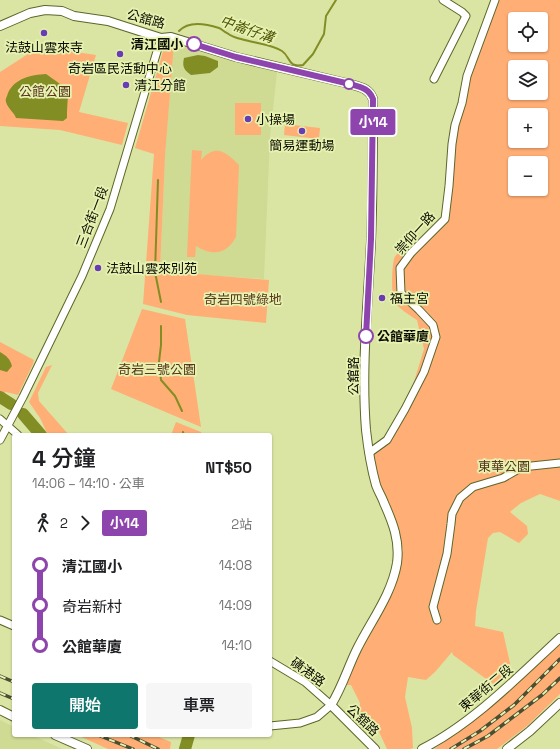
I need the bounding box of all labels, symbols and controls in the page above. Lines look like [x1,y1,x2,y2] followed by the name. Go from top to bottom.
[125,6,167,32] street label: 公舘路
[218,11,278,47] water label: 中崙仔溝
[508,12,548,196] map controls
[508,12,548,52] button: locate
[39,28,49,38] marker: 法鼓山雲來寺
[131,36,184,53] place label: 清江國小
[186,36,202,52] marker: 清江國小
[5,39,83,56] place label: 法鼓山雲來寺
[115,49,125,59] marker: 奇岩區民活動中心
[68,60,172,77] place label: 奇岩區民活動中心
[508,60,548,100] button: layers
[134,77,186,94] place label: 清江分館
[343,78,355,90] unlabelled marker
[121,80,131,90] marker: 清江分館
[19,83,71,100] park label: 公館公園
[508,108,548,148] button: +
[350,109,396,135] line badge: 小14
[256,111,295,128] place label: 小操場
[358,113,388,131] text: 小14
[243,114,253,124] marker: 小操場
[297,126,307,136] marker: 簡易運動場
[269,137,335,154] place label: 簡易運動場
[508,156,548,196] button: −
[72,184,112,250] street label: 三合街一段
[391,208,439,258] street label: 崇仰一路
[106,260,197,277] place label: 法鼓山雲來別苑
[93,263,103,273] marker: 法鼓山雲來別苑
[390,290,429,307] place label: 福主宮
[204,291,282,308] park label: 奇岩四號綠地
[377,293,387,303] marker: 福主宮
[358,328,374,344] marker: 公館華廈
[377,328,429,345] place label: 公館華廈
[345,356,362,396] street label: 公舘路
[118,361,196,378] park label: 奇岩三號公園
[32,444,96,472] text: 4 分鐘
[205,458,252,477] text: NT$50
[478,458,530,475] park label: 東華公園
[32,475,145,492] text: 14:06 – 14:10 · 公車
[32,512,54,534] icon: walk
[74,512,96,534] icon: forward
[110,514,139,532] text: 小14
[60,515,68,532] text: 2
[231,516,252,533] text: 2站
[62,557,122,576] text: 清江國小
[219,557,252,574] text: 14:08
[62,597,122,616] text: 奇岩新村
[219,597,252,614] text: 14:09
[62,637,122,656] text: 公館華廈
[221,637,252,654] text: 14:10
[287,654,329,690] street label: 磺港路
[456,661,516,715] street label: 東華街二段
[32,683,138,729] button: 開始
[146,683,252,729] button: 車票
[343,700,383,740] street label: 公舘路

